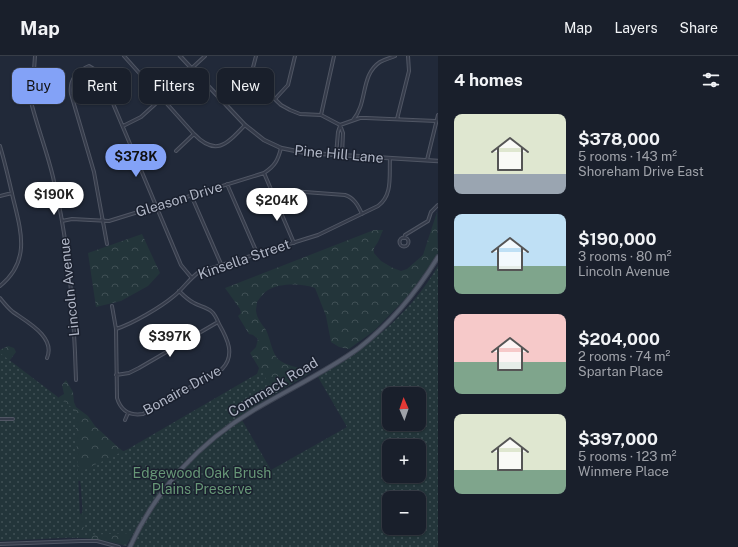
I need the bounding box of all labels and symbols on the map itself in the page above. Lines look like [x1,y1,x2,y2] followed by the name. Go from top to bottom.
[294,142,384,166] street label: Pine Hill Lane
[108,144,164,178] pin: $378K
[134,178,224,220] street label: Gleason Drive
[26,182,82,216] pin: $190K
[249,188,305,222] pin: $204K
[196,236,292,282] street label: Kinsella Street
[56,237,82,337] street label: Lincoln Avenue
[142,324,198,358] pin: $397K
[225,354,321,420] street label: Commack Road
[140,362,224,418] street label: Bonaire Drive
[382,387,426,431] north arrow
[133,465,271,497] park label: Edgewood Oak Brush Plains Preserve

